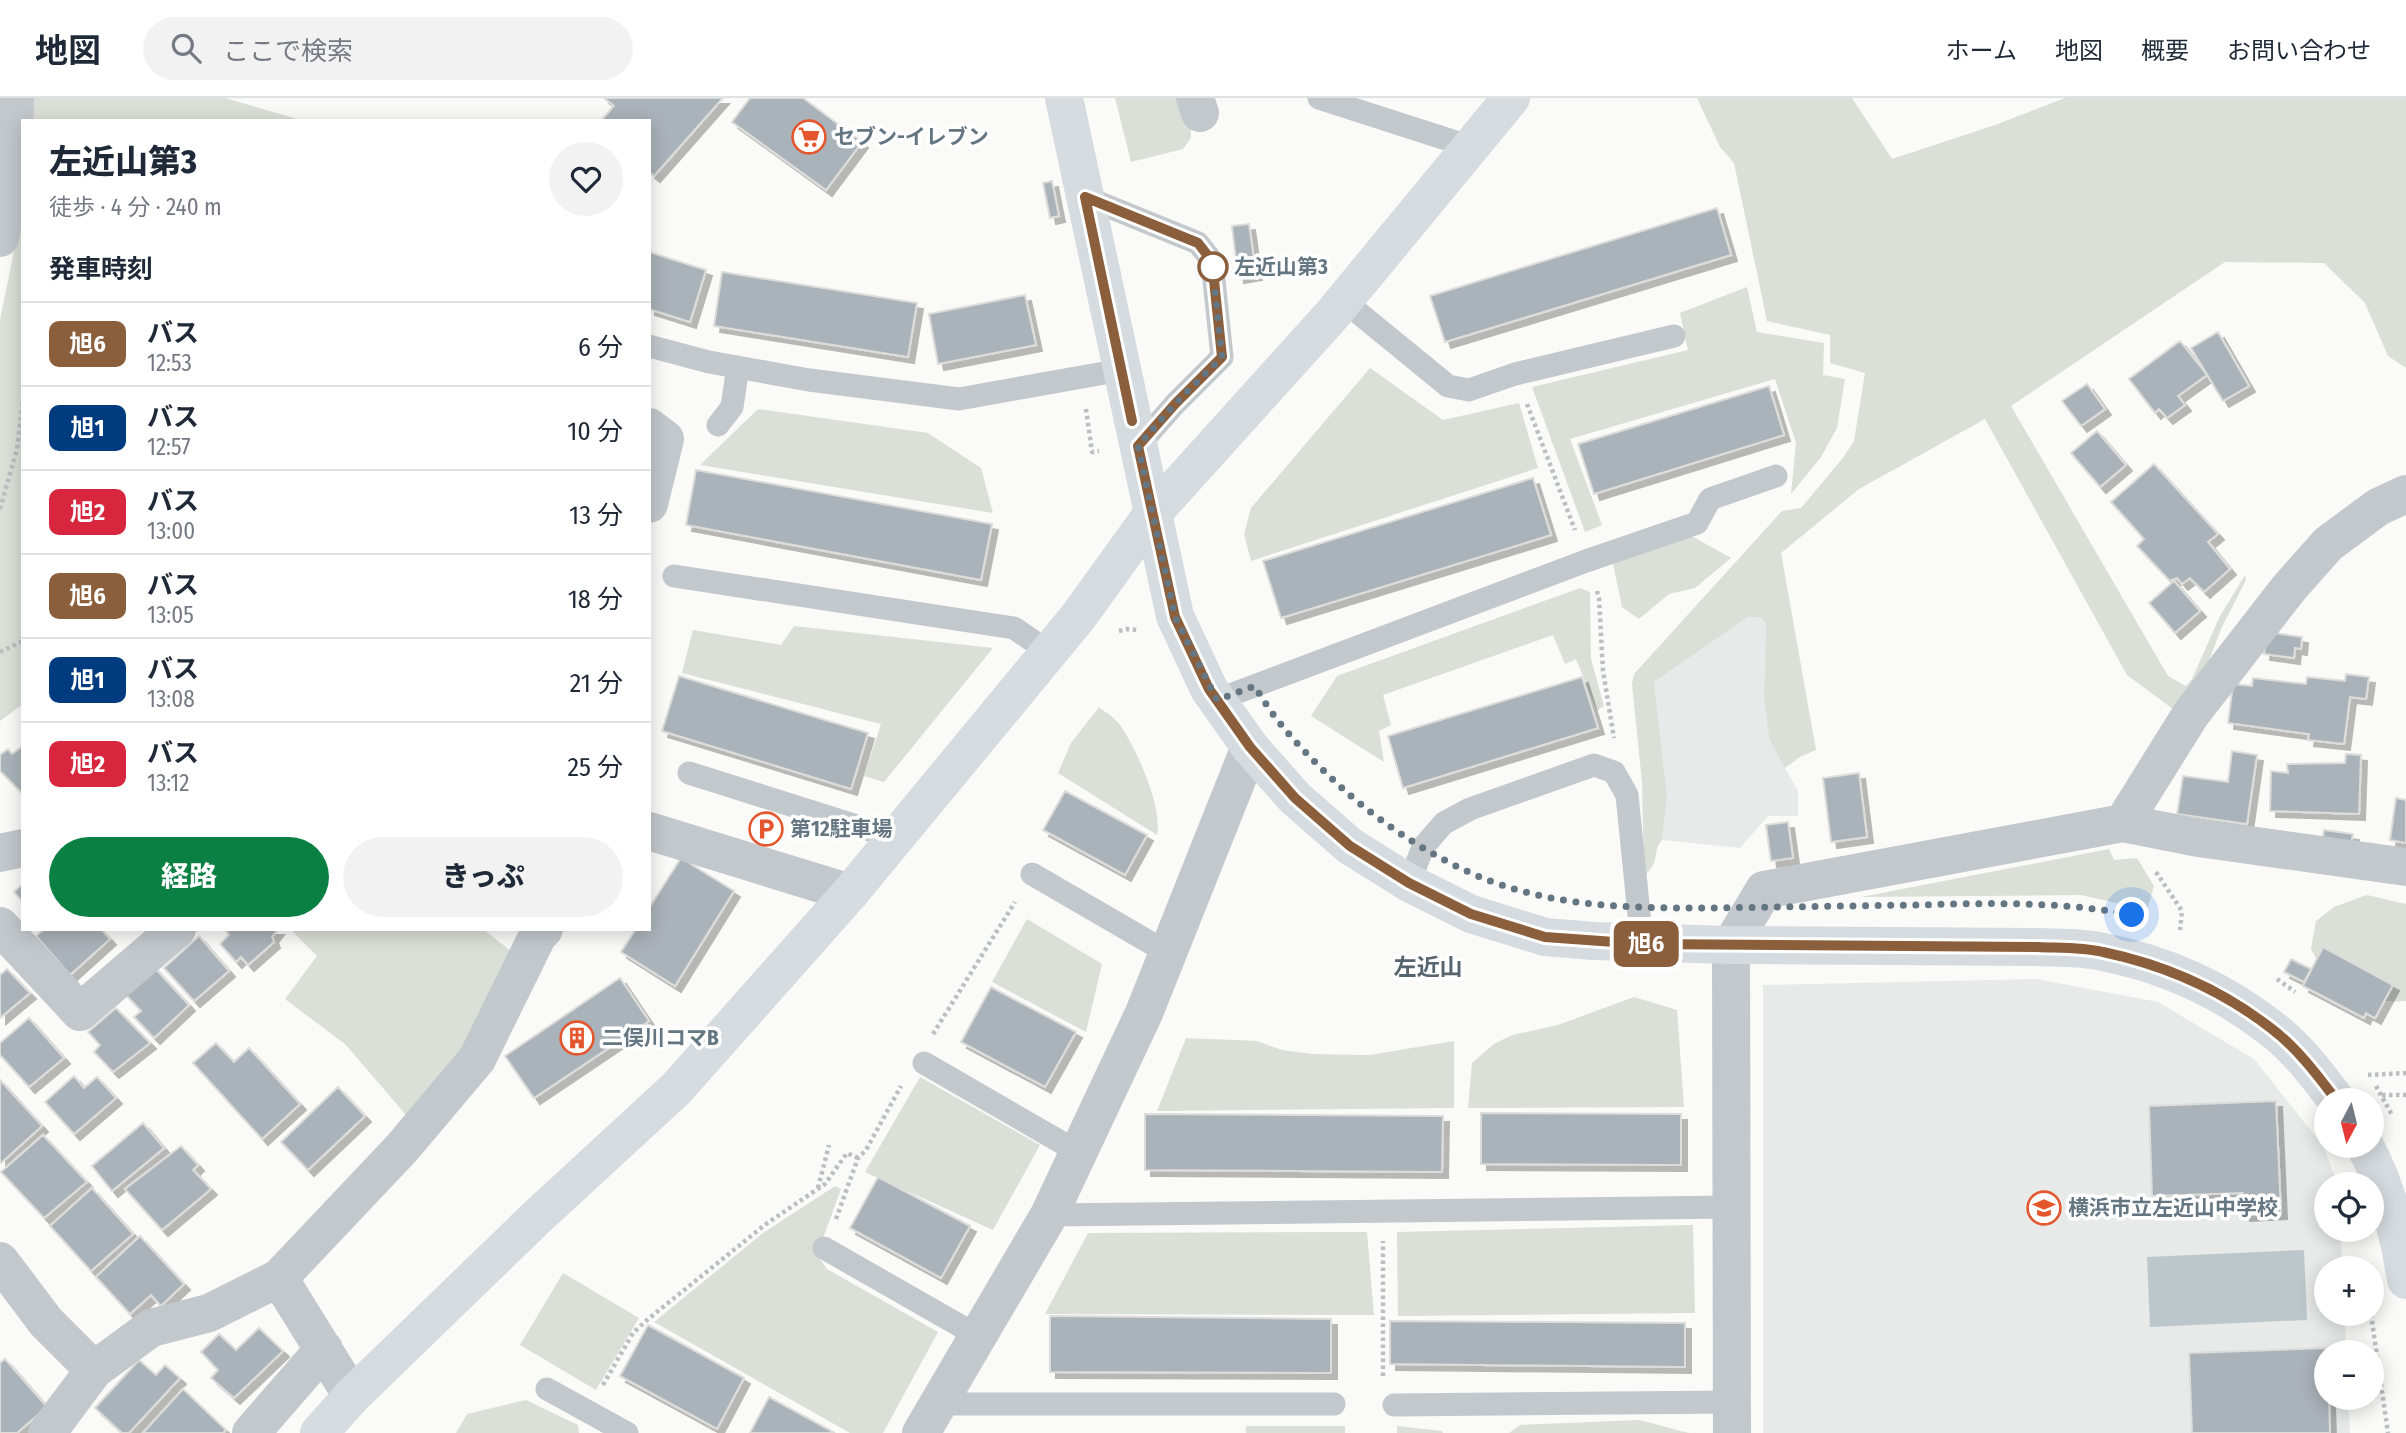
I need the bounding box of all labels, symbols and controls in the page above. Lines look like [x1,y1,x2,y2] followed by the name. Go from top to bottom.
[143,17,633,80] search box
[167,29,205,67] icon: search
[35,31,101,71] text: 地図
[223,36,353,67] text: ここで検索
[1946,37,2017,65] text: ホーム
[2055,37,2103,65] text: 地図
[2141,37,2189,65] text: 概要
[2227,37,2371,65] text: お問い合わせ
[790,118,828,156] supermarket icon: セブン-イレブン
[834,124,989,150] place label: セブン-イレブン
[49,142,197,182] text: 左近山第3
[549,142,623,216] button: heart
[49,193,222,221] text: 徒歩 · 4 分 · 240 m
[1198,252,1228,282] marker: 左近山第3
[49,254,153,285] text: 発車時刻
[1234,254,1328,280] place label: 左近山第3
[147,318,199,349] text: バス
[69,330,106,358] text: 旭6
[578,332,623,363] text: 6 分
[147,349,192,377] text: 12:53
[147,402,199,433] text: バス
[70,414,105,442] text: 旭1
[567,416,623,447] text: 10 分
[147,433,190,461] text: 12:57
[147,486,199,517] text: バス
[70,498,105,526] text: 旭2
[569,500,623,531] text: 13 分
[147,517,195,545] text: 13:00
[147,570,199,601] text: バス
[69,582,106,610] text: 旭6
[568,584,623,615] text: 18 分
[147,601,194,629] text: 13:05
[147,654,199,685] text: バス
[70,666,105,694] text: 旭1
[570,668,623,699] text: 21 分
[147,685,195,713] text: 13:08
[147,738,199,769] text: バス
[70,750,105,778] text: 旭2
[567,752,623,783] text: 25 分
[147,769,189,797] text: 13:12
[747,810,785,848] parking icon: 第12駐車場
[790,816,893,842] place label: 第12駐車場
[49,837,329,917] button: 経路
[343,837,623,917] button: きっぷ
[2114,897,2149,932] your location
[1614,921,1678,967] line badge: 旭6
[1628,930,1664,958] text: 旭6
[1394,953,1463,981] district label: 左近山
[558,1019,596,1057] building icon: 二俣川コマB
[602,1025,719,1051] place label: 二俣川コマB
[2314,1088,2384,1158] north arrow
[2314,1088,2384,1410] map controls
[2314,1172,2384,1242] button: locate
[2025,1189,2063,1227] school or university icon: 横浜市立左近山中学校
[2068,1195,2278,1221] place label: 横浜市立左近山中学校
[2314,1256,2384,1326] button: +
[2314,1340,2384,1410] button: −

